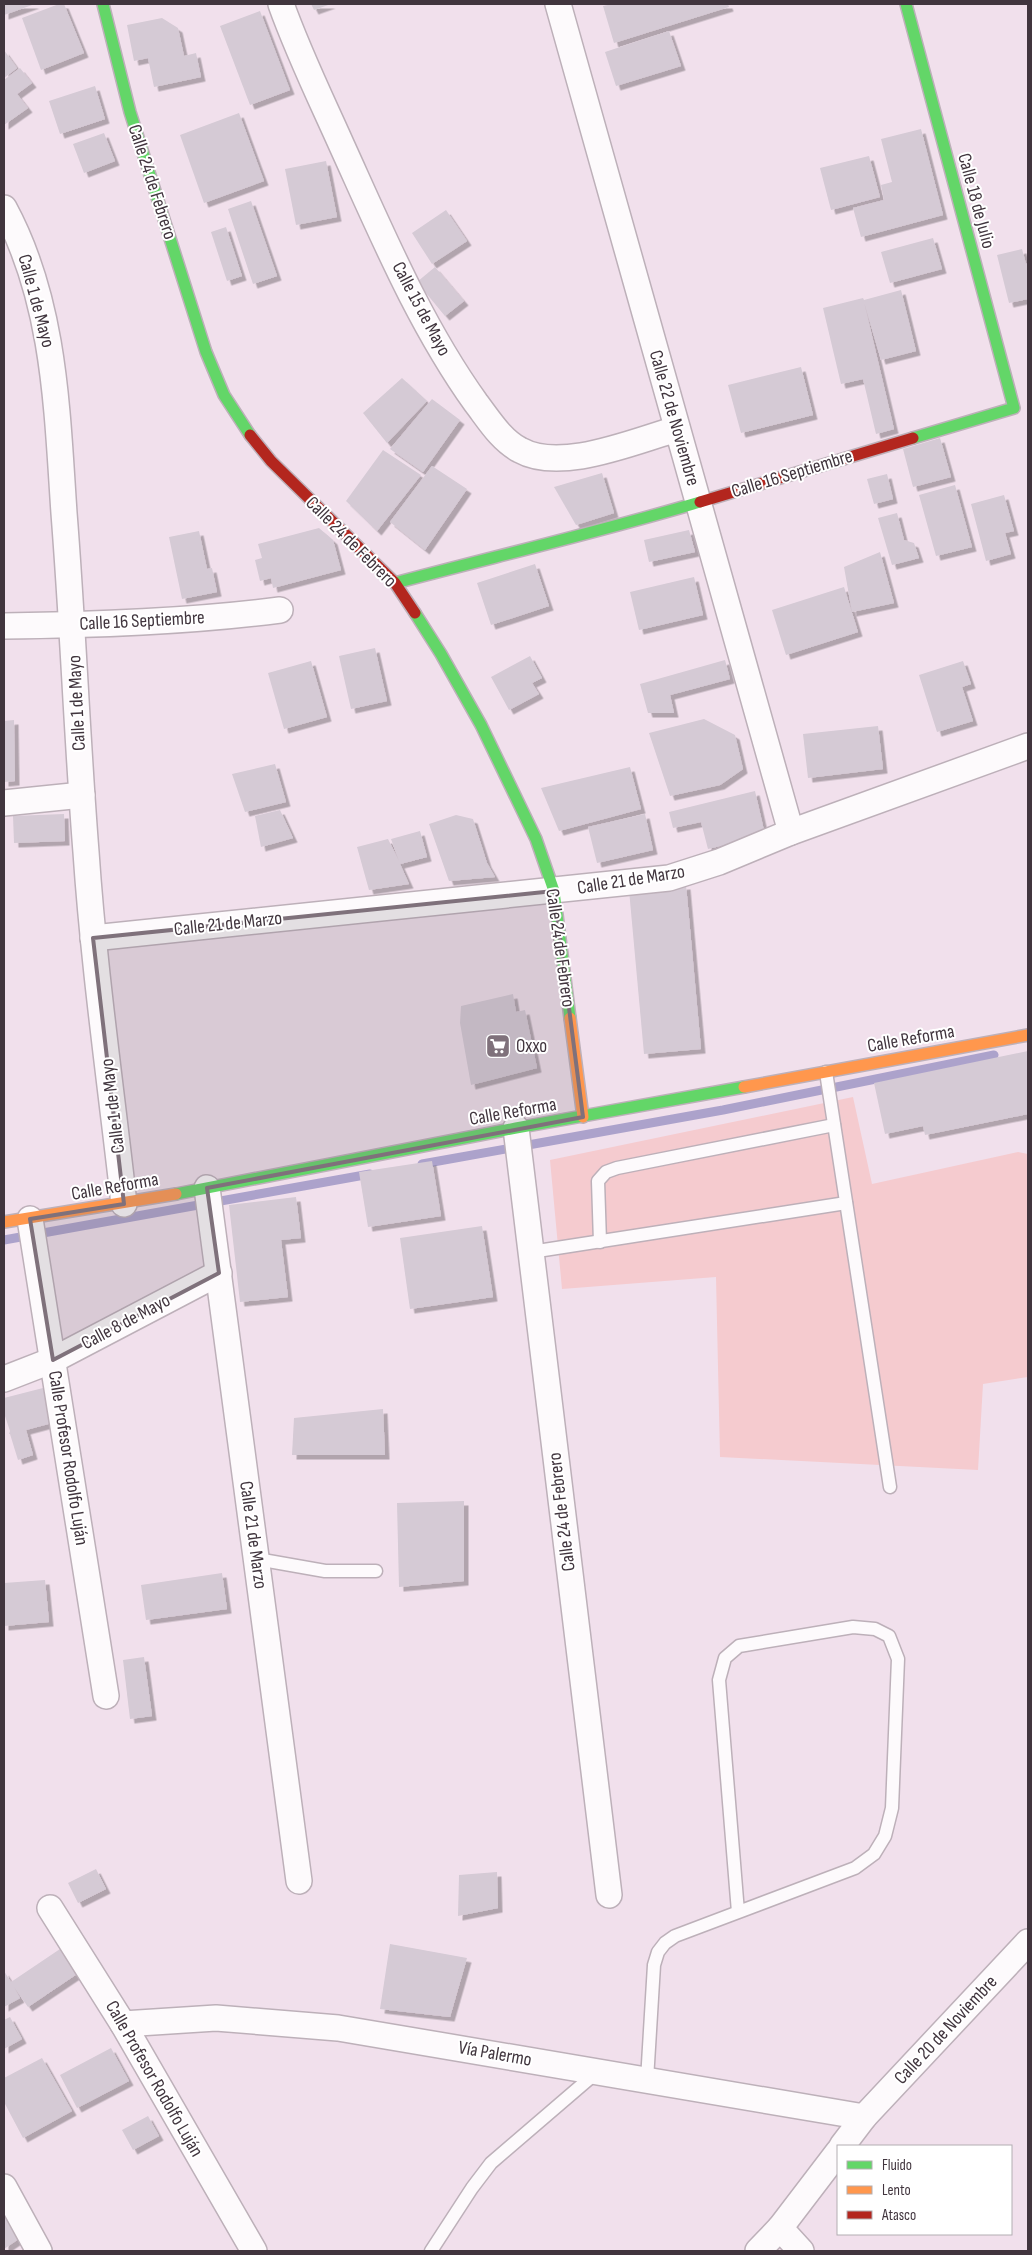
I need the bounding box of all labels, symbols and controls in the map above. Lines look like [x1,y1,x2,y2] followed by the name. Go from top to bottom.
[123,122,181,242] street label: Calle 24 de Febrero
[952,151,1000,251] street label: Calle 18 de Julio
[13,252,59,350] street label: Calle 1 de Mayo
[387,258,455,360] street label: Calle 15 de Mayo
[644,348,704,488] street label: Calle 22 de Noviembre
[729,445,855,503] street label: Calle 16 Septiembre
[301,492,401,592] street label: Calle 24 de Febrero
[79,606,205,636] street label: Calle 16 Septiembre
[63,655,91,751] street label: Calle 1 de Mayo
[576,860,686,900] street label: Calle 21 de Marzo
[540,887,580,1009] street label: Calle 24 de Febrero
[173,907,283,941] street label: Calle 21 de Marzo
[866,1020,956,1058] street label: Calle Reforma
[485,1033,511,1059] supermarket icon: Oxxo
[516,1035,547,1058] place label: Oxxo
[96,1057,130,1155] street label: Calle 1 de Mayo
[468,1093,558,1131] street label: Calle Reforma
[70,1168,160,1206] street label: Calle Reforma
[78,1289,174,1355] street label: Calle 8 de Mayo
[43,1369,93,1547] street label: Calle Profesor Rodolfo Luján
[543,1451,581,1573] street label: Calle 24 de Febrero
[234,1480,272,1590] street label: Calle 21 de Marzo
[890,1971,1002,2089] street label: Calle 20 de Noviembre
[100,1997,208,2161] street label: Calle Profesor Rodolfo Luján
[456,2036,534,2072] street label: Vía Palermo
[837,2145,1012,2235] legend
[882,2156,912,2175] text: Fluido
[882,2181,911,2200] text: Lento
[881,2206,916,2225] text: Atasco

